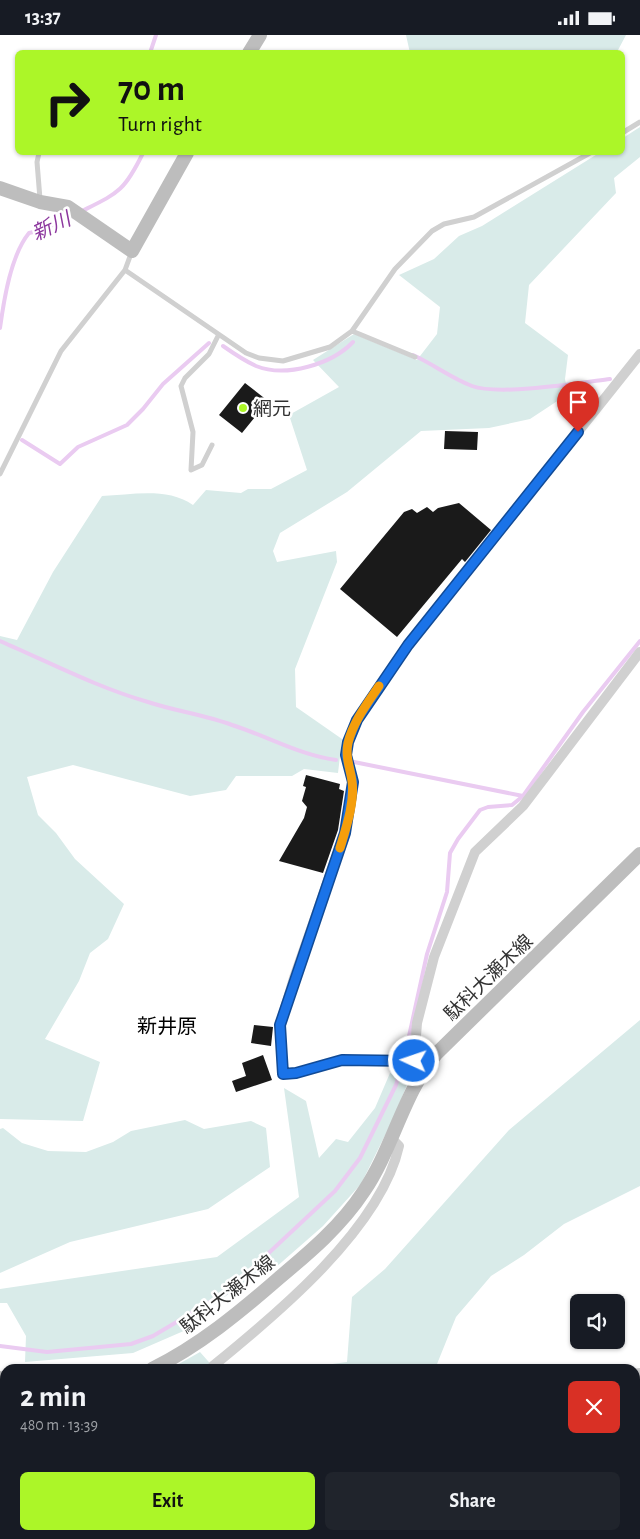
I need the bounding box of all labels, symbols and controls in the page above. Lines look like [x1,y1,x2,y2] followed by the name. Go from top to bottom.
[25,8,61,27] text: 13:37
[35,70,100,135] icon: right
[118,72,185,107] text: 70 m
[118,113,202,135] text: Turn right
[29,208,76,244] water label: 新川
[557,381,599,432] pin
[564,388,592,416] icon: arrive
[253,399,291,419] place label: 網元
[237,402,249,414] marker: 網元
[441,931,537,1025] street label: 駄科大瀬木線
[137,1016,197,1037] district label: 新井原
[387,1034,439,1086] position arrow
[177,1252,279,1338] street label: 駄科大瀬木線
[570,1294,625,1349] map controls
[570,1294,625,1349] button: sound
[568,1381,620,1433] button: close
[20,1382,87,1412] text: 2 min
[20,1417,98,1433] text: 480 m · 13:39
[20,1472,315,1530] button: Exit
[325,1472,620,1530] button: Share

